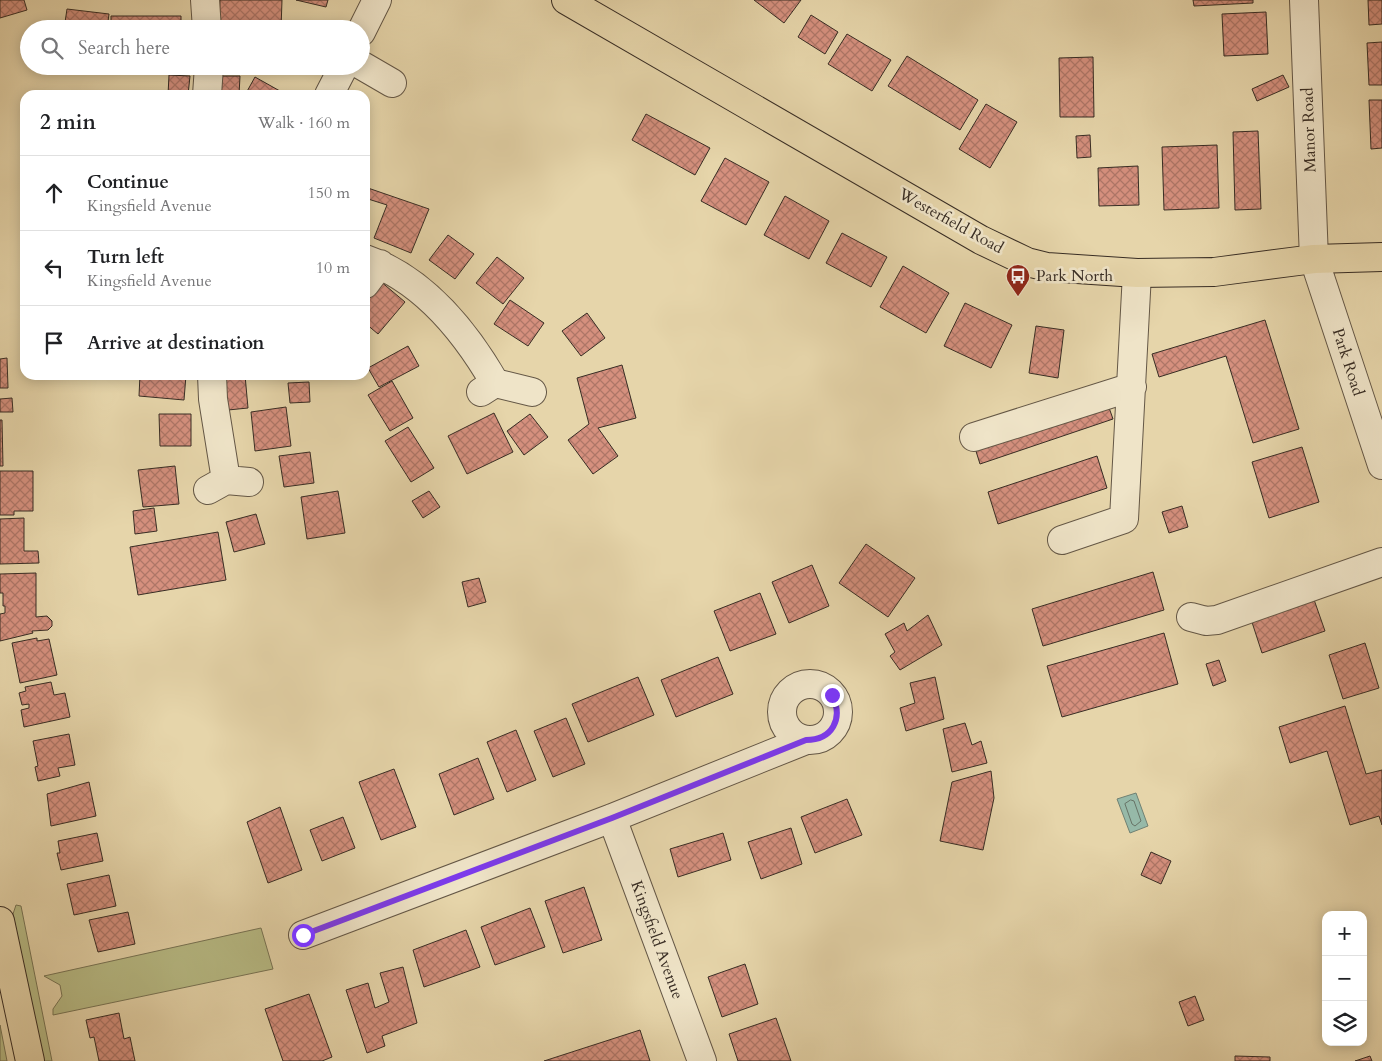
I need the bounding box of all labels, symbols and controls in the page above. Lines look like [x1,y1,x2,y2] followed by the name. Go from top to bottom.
[20,20,370,75] search box
[38,34,66,62] icon: search
[78,35,170,61] text: Search here
[1297,87,1321,173] street label: Manor Road
[40,108,96,137] text: 2 min
[258,112,350,134] text: Walk · 160 m
[87,169,169,195] text: Continue
[40,179,68,207] icon: ahead
[308,182,350,204] text: 150 m
[894,183,1008,259] street label: Westerfield Road
[87,195,212,217] text: Kingsfield Avenue
[87,244,164,270] text: Turn left
[40,254,68,282] icon: left
[316,257,350,279] text: 10 m
[1005,263,1031,297] bus stop icon: Park North
[1036,265,1113,287] place label: Park North
[87,270,212,292] text: Kingsfield Avenue
[1327,325,1369,399] street label: Park Road
[40,329,68,357] icon: arrive
[87,330,264,356] text: Arrive at destination
[821,684,844,707] route end
[625,878,689,1002] street label: Kingsfield Avenue
[1322,911,1367,1046] map controls
[1322,911,1367,956] button: +
[292,924,315,947] route start
[1322,956,1367,1001] button: −
[1322,1001,1367,1046] button: layers

